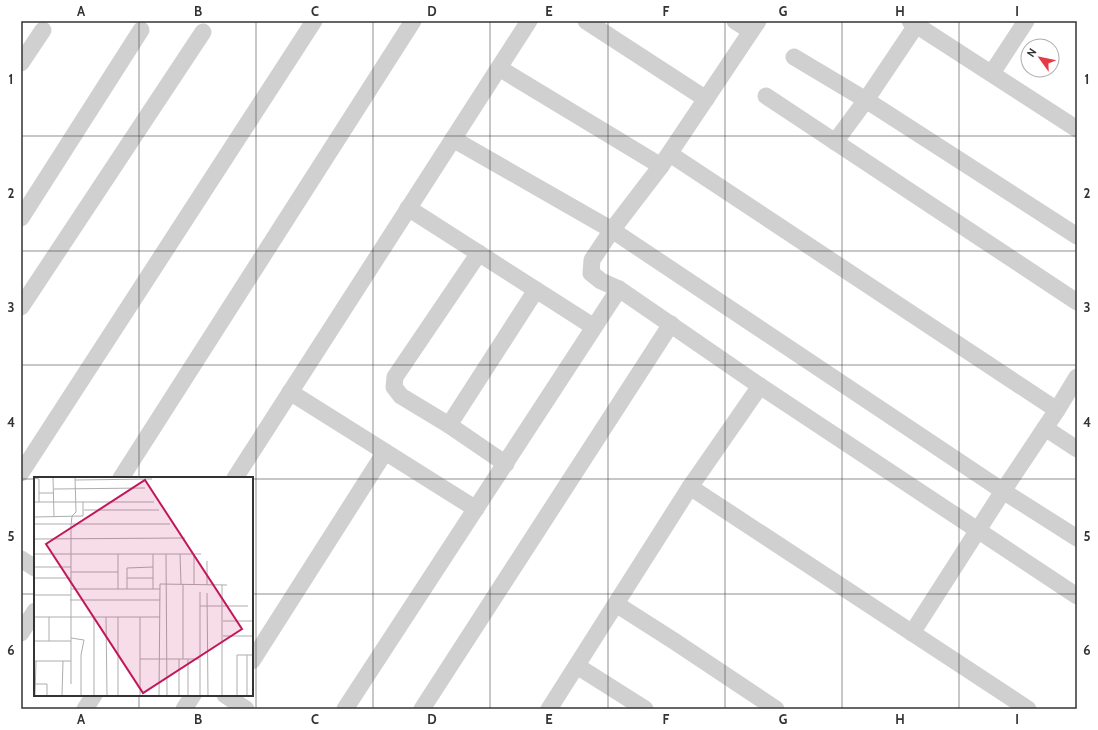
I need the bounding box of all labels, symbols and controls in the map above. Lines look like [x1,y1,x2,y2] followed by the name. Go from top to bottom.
[77,3,86,19] text: A
[194,3,202,19] text: B
[311,3,319,19] text: C
[427,3,437,19] text: D
[545,3,553,19] text: E
[663,3,670,19] text: F
[779,3,788,19] text: G
[895,3,905,19] text: H
[1015,3,1019,19] text: I
[1020,38,1060,78] north arrow
[1024,45,1040,60] text: N
[9,71,13,87] text: 1
[1085,71,1089,87] text: 1
[8,185,15,201] text: 2
[1084,185,1091,201] text: 2
[7,299,15,315] text: 3
[1083,299,1091,315] text: 3
[7,414,15,430] text: 4
[1083,414,1091,430] text: 4
[34,477,253,696] inset map
[8,528,15,544] text: 5
[1084,528,1091,544] text: 5
[7,642,15,658] text: 6
[1083,642,1091,658] text: 6
[77,711,86,727] text: A
[194,711,202,727] text: B
[311,711,319,727] text: C
[427,711,437,727] text: D
[545,711,553,727] text: E
[663,711,670,727] text: F
[779,711,788,727] text: G
[895,711,905,727] text: H
[1015,711,1019,727] text: I

